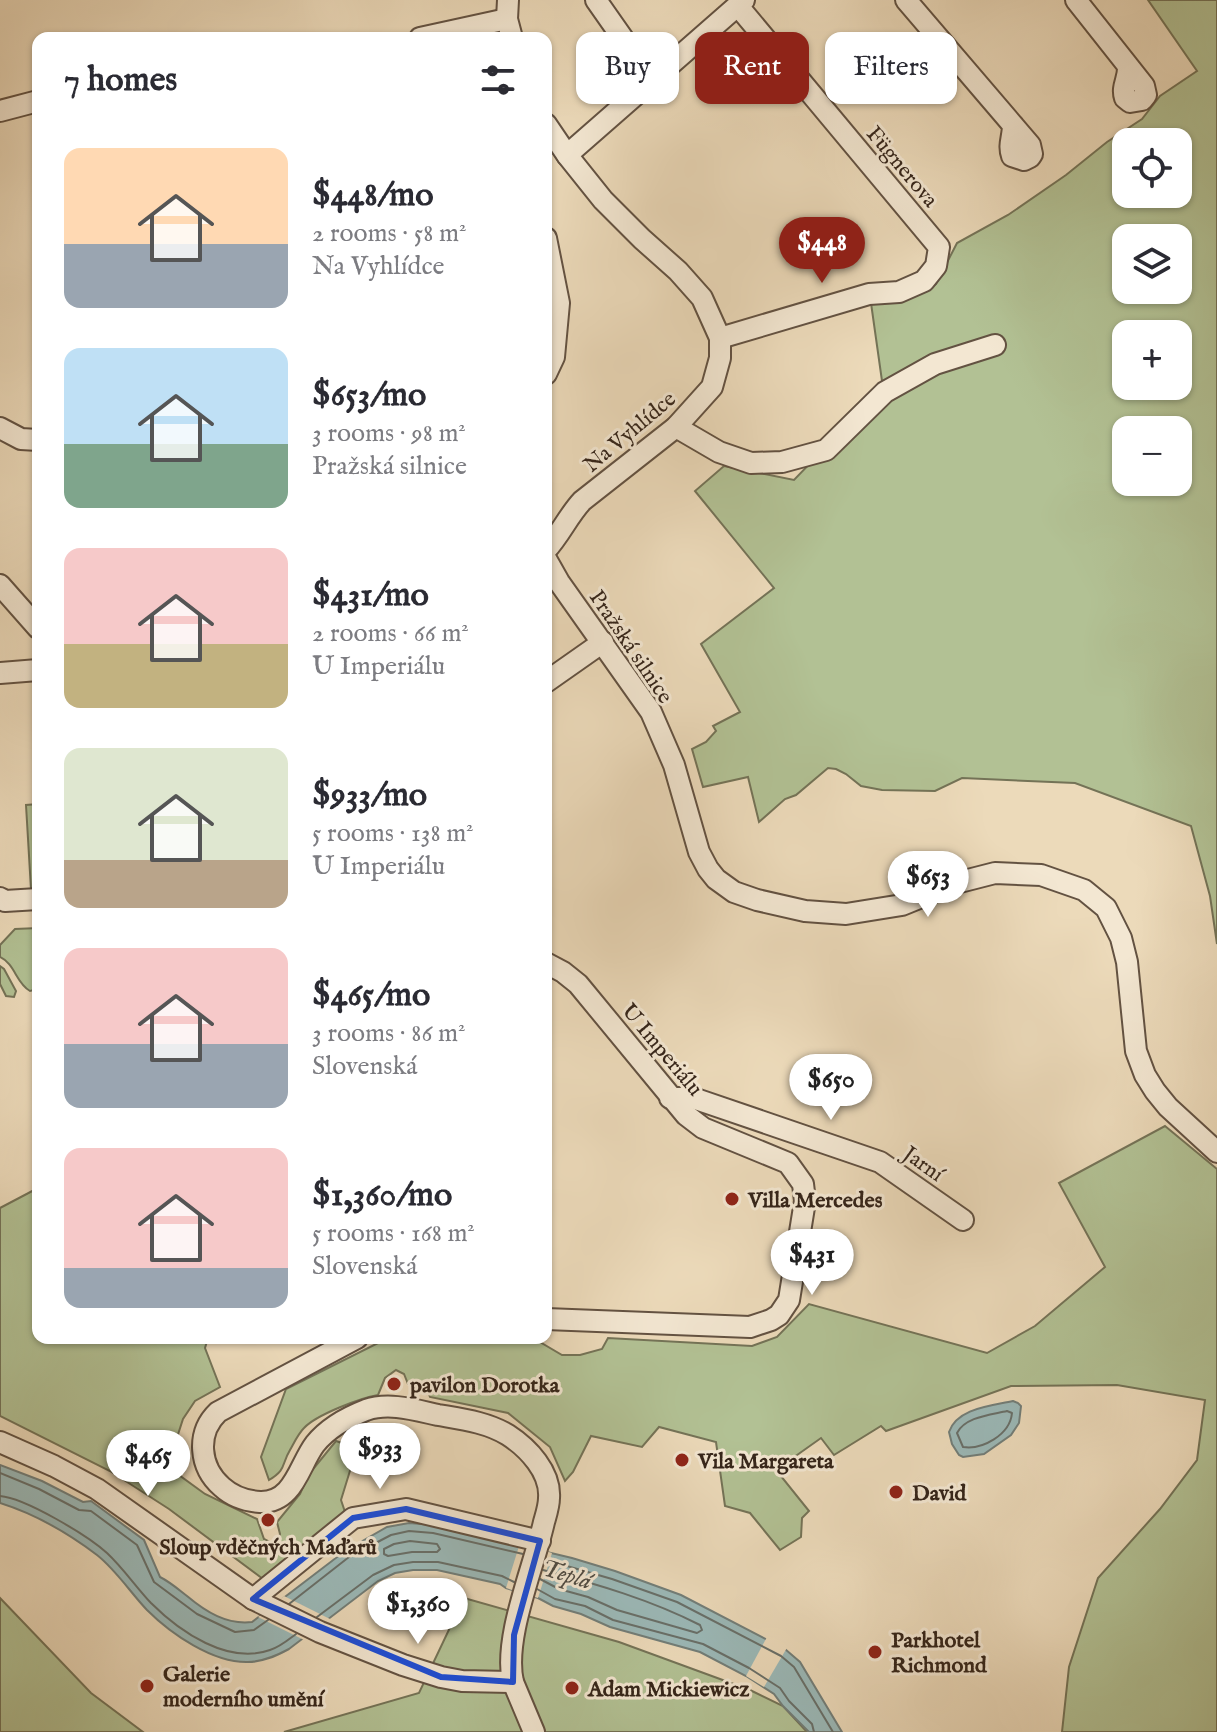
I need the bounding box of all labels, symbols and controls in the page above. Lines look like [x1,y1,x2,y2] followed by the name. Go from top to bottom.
[576,32,679,104] chip: Buy
[695,32,809,104] chip: Rent
[825,32,957,104] chip: Filters
[476,58,520,102] icon: filters
[64,59,177,102] text: 7 homes
[859,121,944,214] street label: Fügnerova
[1112,128,1192,496] map controls
[1112,128,1192,208] button: locate
[312,174,434,217] text: $448/mo
[128,180,224,276] icon: home
[312,217,466,250] text: 2 rooms · 58 m²
[775,217,869,285] pin: $448
[1112,224,1192,304] button: layers
[797,226,847,259] text: $448
[312,250,445,283] text: Na Vyhlídce
[1112,320,1192,400] button: +
[312,374,426,417] text: $653/mo
[128,380,224,476] icon: home
[578,386,682,479] street label: Na Vyhlídce
[1112,416,1192,496] button: −
[312,417,466,450] text: 3 rooms · 98 m²
[312,450,467,483] text: Pražská silnice
[312,574,429,617] text: $431/mo
[128,580,224,676] icon: home
[582,585,679,709] street label: Pražská silnice
[312,617,469,650] text: 2 rooms · 66 m²
[312,650,445,683] text: U Imperiálu
[312,774,427,817] text: $933/mo
[128,780,224,876] icon: home
[312,817,474,850] text: 5 rooms · 138 m²
[312,850,445,883] text: U Imperiálu
[881,851,975,919] pin: $653
[906,860,950,893] text: $653
[312,974,430,1017] text: $465/mo
[128,980,224,1076] icon: home
[615,998,708,1102] street label: U Imperiálu
[312,1017,465,1050] text: 3 rooms · 86 m²
[312,1050,418,1083] text: Slovenská
[784,1054,878,1122] pin: $650
[807,1063,855,1096] text: $650
[895,1139,950,1190] street label: Jarní
[312,1174,452,1217] text: $1,360/mo
[128,1180,224,1276] icon: home
[747,1187,883,1215] place label: Villa Mercedes
[723,1190,741,1208] marker: Villa Mercedes
[312,1217,475,1250] text: 5 rooms · 168 m²
[765,1229,859,1297] pin: $431
[789,1238,835,1271] text: $431
[312,1250,418,1283] text: Slovenská
[409,1372,560,1400] place label: pavilon Dorotka
[385,1375,403,1393] marker: pavilon Dorotka
[333,1423,427,1491] pin: $933
[101,1430,195,1498] pin: $465
[357,1432,403,1465] text: $933
[124,1439,172,1472] text: $465
[697,1448,834,1476] place label: Vila Margareta
[673,1451,691,1469] marker: Vila Margareta
[912,1480,967,1508] place label: David
[887,1483,905,1501] marker: David
[259,1511,277,1529] marker: Sloup vděčných Maďarů
[159,1534,377,1562] place label: Sloup vděčných Maďarů
[538,1553,597,1598] water label: Teplá
[353,1578,483,1646] pin: $1,360
[386,1587,450,1620] text: $1,360
[891,1627,988,1680] place label: Parkhotel Richmond
[866,1643,884,1661] marker: Parkhotel Richmond
[163,1661,326,1714] place label: Galerie moderního umění
[587,1676,750,1704] place label: Adam Mickiewicz
[138,1677,156,1695] marker: Galerie moderního umění
[563,1679,581,1697] marker: Adam Mickiewicz

